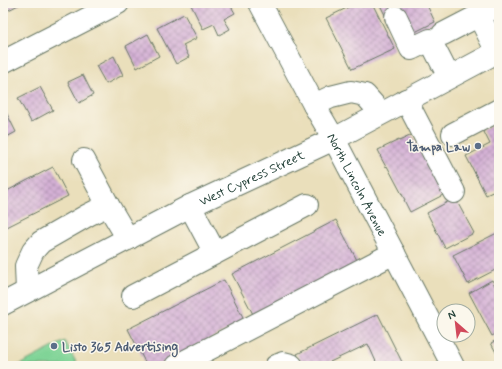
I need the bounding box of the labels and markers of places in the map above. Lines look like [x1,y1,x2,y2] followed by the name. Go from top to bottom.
[406,139,471,156] place label: Tampa Law
[473,141,483,151] marker: Tampa Law
[62,339,178,358] place label: Listo 365 Advertising
[49,341,59,351] marker: Listo 365 Advertising

